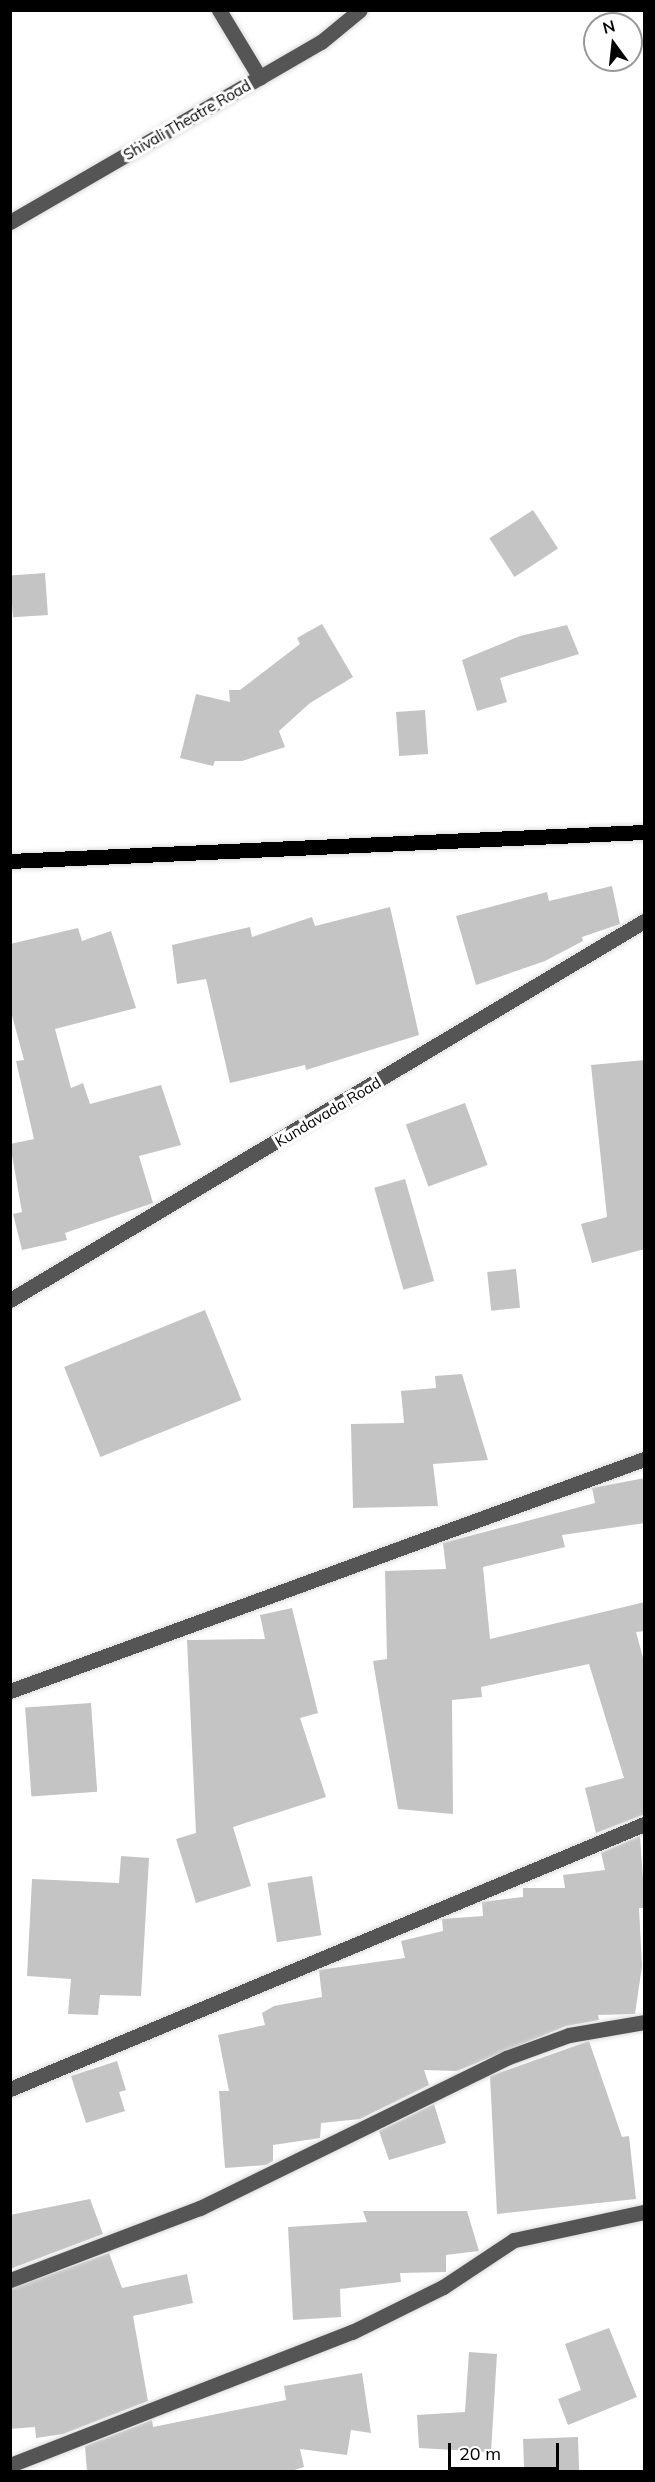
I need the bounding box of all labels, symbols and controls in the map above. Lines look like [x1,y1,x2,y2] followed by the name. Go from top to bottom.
[583,12,643,72] north arrow
[600,15,617,38] text: N
[120,76,254,164] street label: Shivali Theatre Road
[272,1073,384,1151] street label: Kundavada Road
[451,2431,562,2469] scale bar
[459,2442,501,2465] text: 20 m

